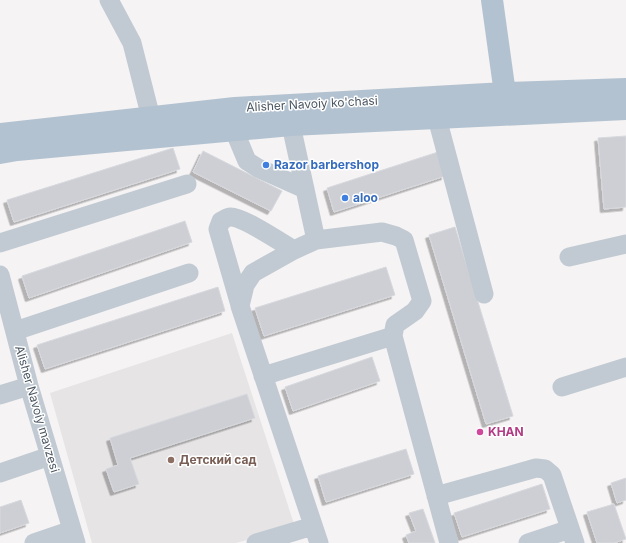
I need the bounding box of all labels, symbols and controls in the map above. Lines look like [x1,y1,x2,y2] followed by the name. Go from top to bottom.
[246,93,378,114] street label: Alisher Navoiy ko'chasi
[274,157,379,172] place label: Razor barbershop
[261,160,271,170] marker: Razor barbershop
[353,190,378,205] place label: aloo
[340,193,350,203] marker: aloo
[12,344,63,474] street label: Alisher Navoiy mavzesi
[488,424,524,439] place label: KHAN
[475,427,485,437] marker: KHAN
[179,452,256,467] place label: Детский сад
[166,455,176,465] marker: Детский сад

